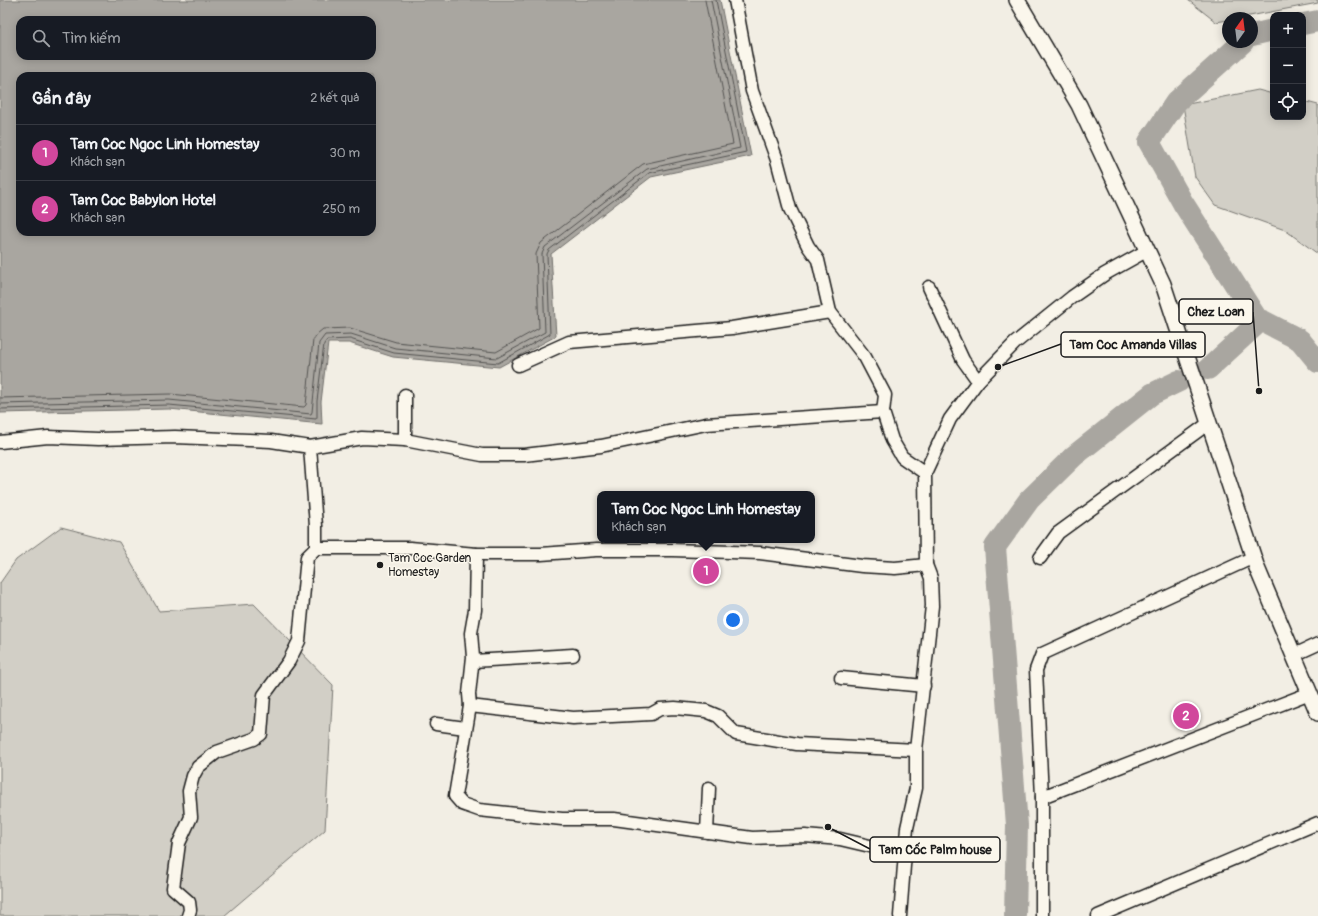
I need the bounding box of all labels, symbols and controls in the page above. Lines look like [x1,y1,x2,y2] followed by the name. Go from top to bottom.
[1222,12,1258,48] north arrow
[1270,12,1306,120] map controls
[1270,12,1306,48] button: +
[16,16,376,60] search box
[30,27,52,49] icon: search
[62,29,121,48] text: Tìm kiếm
[1270,48,1306,84] button: −
[1270,84,1306,120] button: locate
[32,88,91,109] text: Gần đây
[310,90,360,106] text: 2 kết quả
[70,135,259,154] text: Tam Coc Ngoc Linh Homestay
[42,145,48,161] text: 1
[330,145,360,161] text: 30 m
[70,154,125,170] text: Khách sạn
[70,191,216,210] text: Tam Coc Babylon Hotel
[41,201,49,217] text: 2
[322,201,360,217] text: 250 m
[70,210,125,226] text: Khách sạn
[1179,299,1253,324] callout: Chez Loan
[1187,304,1245,320] text: Chez Loan
[1061,332,1205,357] callout: Tam Coc Amanda Villas
[1068,337,1197,353] text: Tam Coc Amanda Villas
[597,491,815,543] popup
[611,500,801,519] text: Tam Coc Ngoc Linh Homestay
[611,519,666,535] text: Khách sạn
[388,551,472,580] place label: Tam Coc Garden Homestay
[693,556,719,586] pin: 1
[375,560,385,570] marker: Tam Coc Garden Homestay
[723,610,743,630] your location
[1173,701,1199,731] pin: 2
[870,837,1000,862] callout: Tam Cốc Palm house
[877,842,992,858] text: Tam Cốc Palm house

